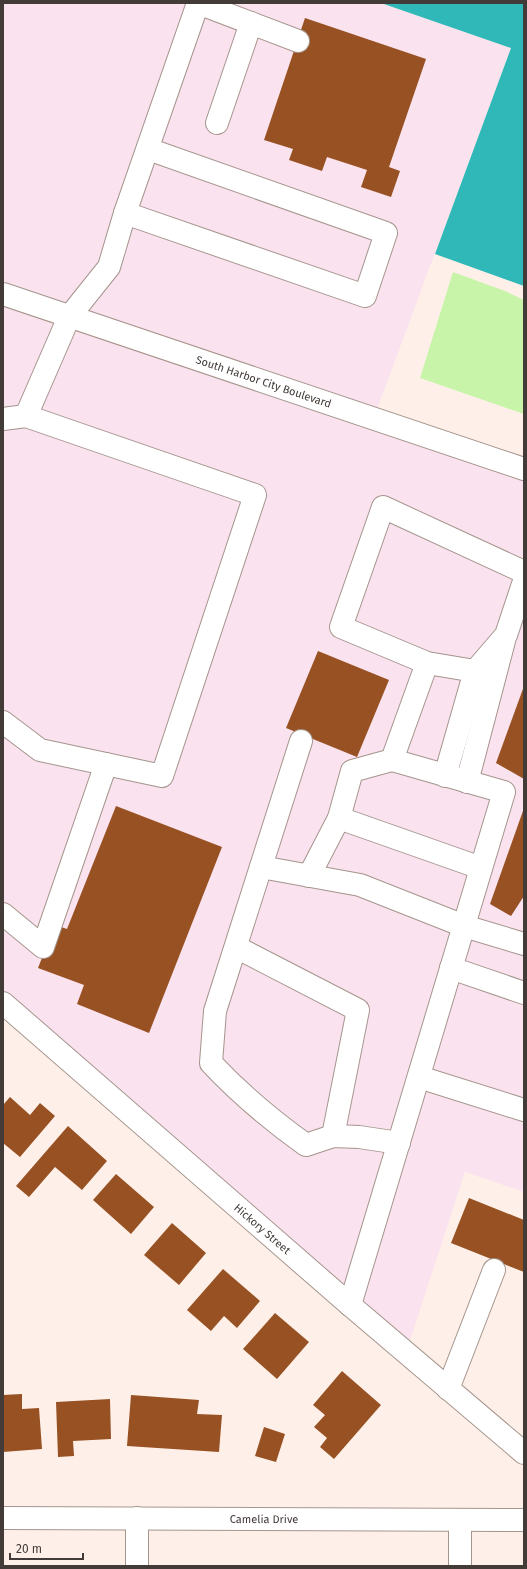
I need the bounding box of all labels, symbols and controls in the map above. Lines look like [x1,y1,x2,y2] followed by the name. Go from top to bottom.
[194,353,333,411] street label: South Harbor City Boulevard
[231,1201,293,1257] street label: Hickory Street
[230,1513,298,1526] street label: Camelia Drive
[10,1535,83,1561] scale bar
[16,1542,42,1556] text: 20 m

